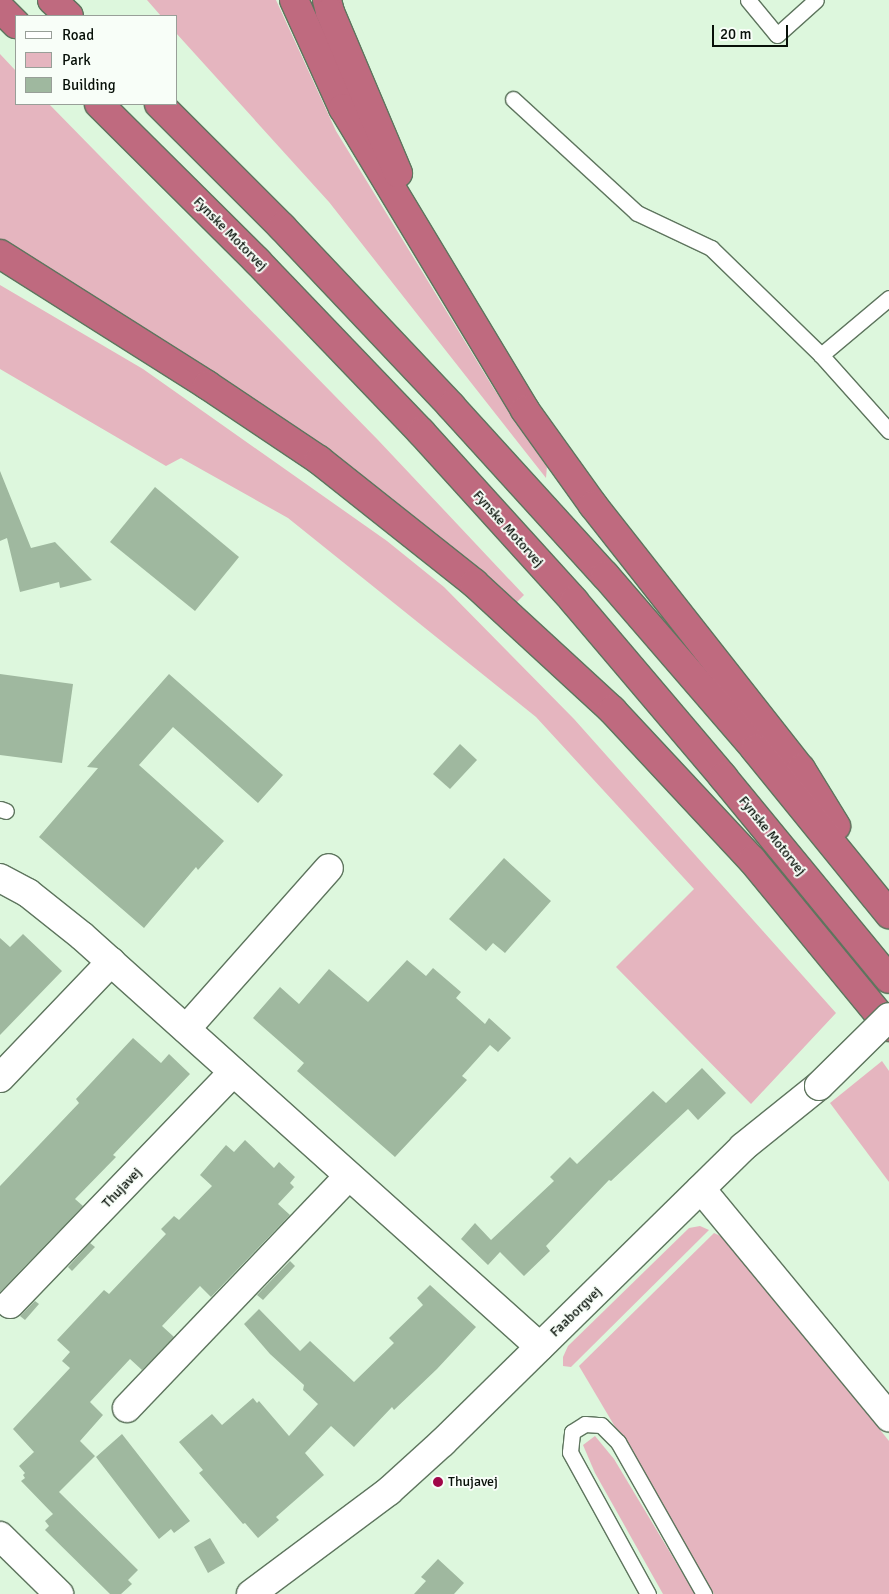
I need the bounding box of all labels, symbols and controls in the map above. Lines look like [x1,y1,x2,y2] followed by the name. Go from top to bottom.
[15,15,178,105] legend
[714,15,790,47] scale bar
[720,25,751,43] text: 20 m
[62,26,94,44] text: Road
[62,51,91,69] text: Park
[62,76,116,94] text: Building
[190,194,270,274] street label: Fynske Motorvej
[469,487,547,571] street label: Fynske Motorvej
[735,793,809,879] street label: Fynske Motorvej
[99,1164,145,1212] street label: Thujavej
[547,1283,605,1341] street label: Faaborgvej
[448,1474,498,1490] place label: Thujavej
[432,1476,444,1488] marker: Thujavej

